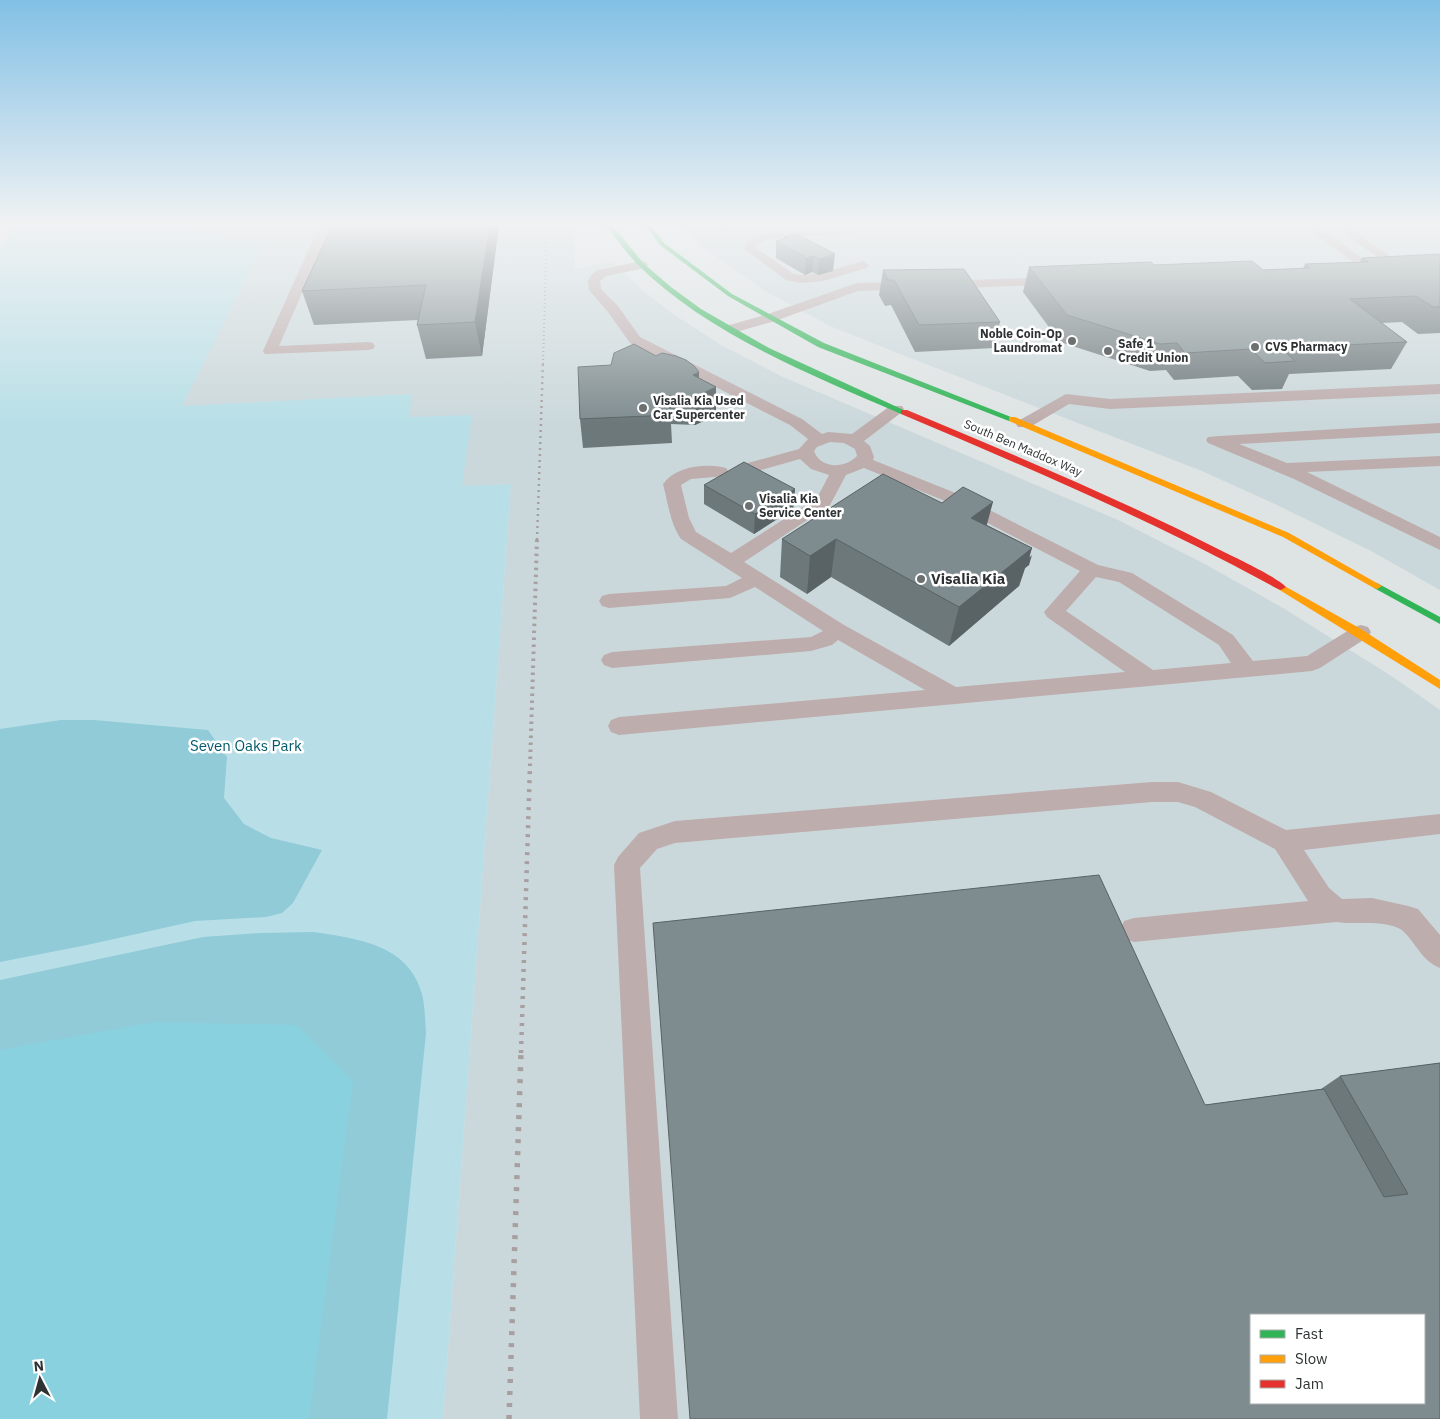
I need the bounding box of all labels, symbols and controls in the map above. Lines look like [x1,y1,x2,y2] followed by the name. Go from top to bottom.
[980,326,1062,355] place label: Noble Coin-Op Laundromat
[1066,335,1078,347] marker: Noble Coin-Op Laundromat
[1118,336,1188,365] place label: Safe 1 Credit Union
[1265,339,1348,354] place label: CVS Pharmacy
[1249,341,1261,353] marker: CVS Pharmacy
[1102,345,1114,357] marker: Safe 1 Credit Union
[653,393,745,422] place label: Visalia Kia Used Car Supercenter
[637,402,649,414] marker: Visalia Kia Used Car Supercenter
[962,416,1085,479] street label: South Ben Maddox Way
[759,491,842,520] place label: Visalia Kia Service Center
[743,500,755,512] marker: Visalia Kia Service Center
[931,569,1006,588] place label: Visalia Kia
[915,573,927,585] marker: Visalia Kia
[190,736,302,755] park label: Seven Oaks Park
[1250,1314,1425,1404] legend
[1295,1324,1323,1343] text: Fast
[1295,1349,1328,1368] text: Slow
[15,1354,65,1404] north arrow
[33,1357,45,1376] text: N
[1295,1374,1324,1393] text: Jam

